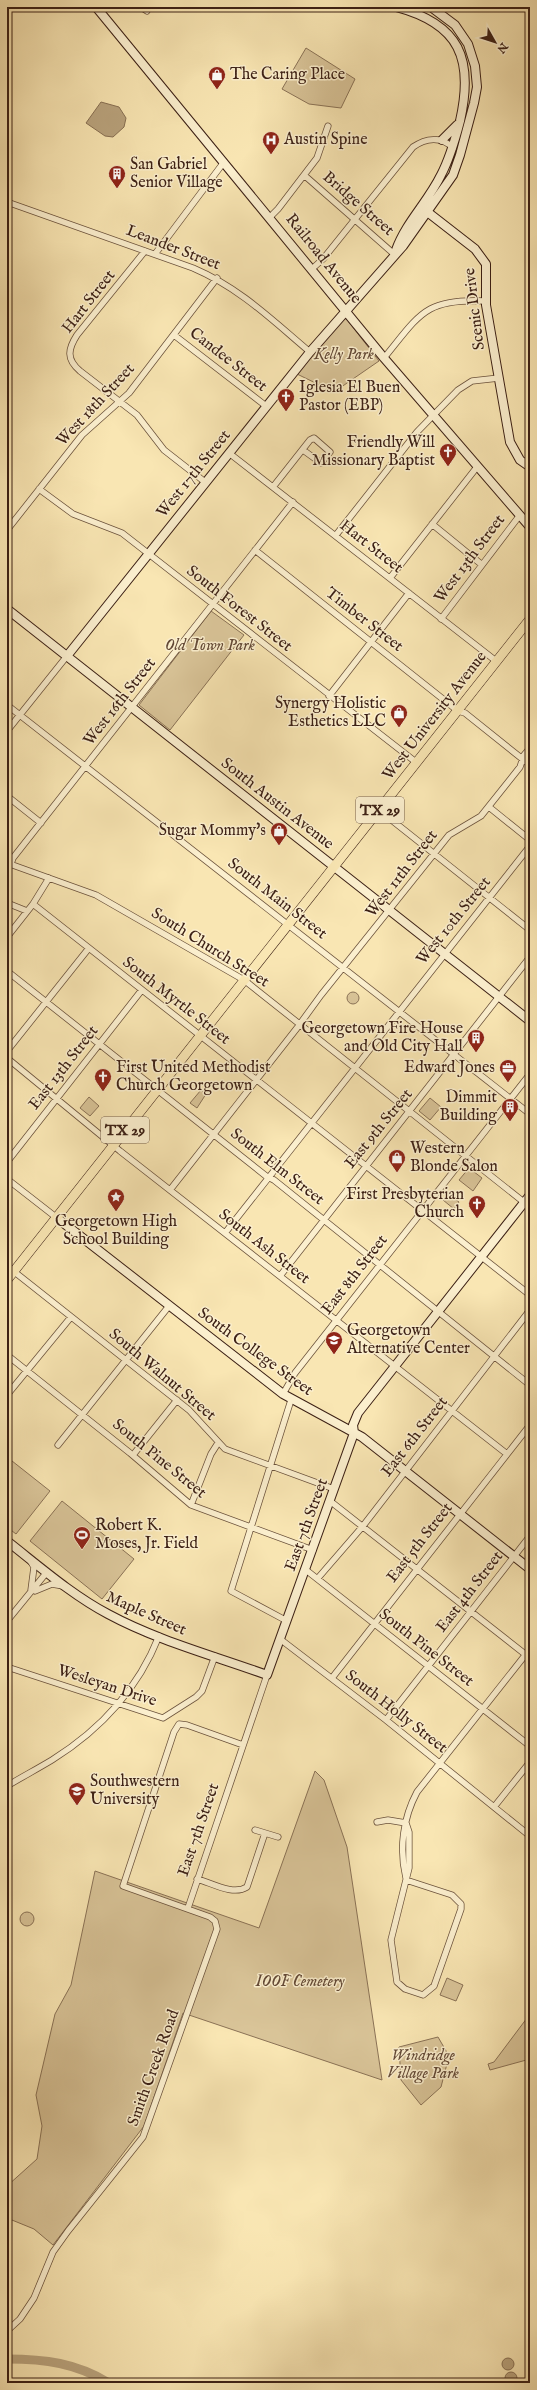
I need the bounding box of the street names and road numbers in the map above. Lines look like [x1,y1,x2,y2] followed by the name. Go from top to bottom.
[318,167,398,241] street label: Bridge Street
[281,210,365,308] street label: Railroad Avenue
[123,221,223,275] street label: Leander Street
[58,266,120,338] street label: Hart Street
[460,267,490,351] street label: Scenic Drive
[185,323,271,397] street label: Candee Street
[53,359,140,451] street label: West 18th Street
[153,426,236,522] street label: West 17th Street
[430,510,510,607] street label: West 13th Street
[335,516,407,578] street label: Hart Street
[182,561,296,657] street label: South Forest Street
[321,583,407,657] street label: Timber Street
[378,648,492,784] street label: West University Avenue
[79,654,161,750] street label: West 16th Street
[216,754,338,854] street label: South Austin Avenue
[356,797,404,823] road number: TX 29
[362,826,443,922] street label: West 11th Street
[223,854,331,944] street label: South Main Street
[412,873,496,969] street label: West 10th Street
[147,904,273,993] street label: South Church Street
[118,953,234,1050] street label: South Myrtle Street
[25,1021,104,1114] street label: East 13th Street
[341,1085,418,1173] street label: East 9th Street
[101,1117,149,1143] road number: TX 29
[226,1124,328,1210] street label: South Elm Street
[214,1205,314,1289] street label: South Ash Street
[318,1231,393,1319] street label: East 8th Street
[193,1303,317,1401] street label: South College Street
[104,1324,220,1426] street label: South Walnut Street
[377,1392,453,1481] street label: East 6th Street
[108,1415,210,1503] street label: South Pine Street
[281,1475,333,1574] street label: East 7th Street
[383,1499,458,1587] street label: East 5th Street
[432,1547,508,1637] street label: East 4th Street
[103,1587,190,1641] street label: Maple Street
[374,1605,478,1692] street label: South Pine Street
[55,1661,159,1711] street label: Wesleyan Drive
[341,1666,452,1758] street label: South Holly Street
[174,1780,224,1879] street label: East 7th Street
[124,2007,184,2129] street label: Smith Creek Road

